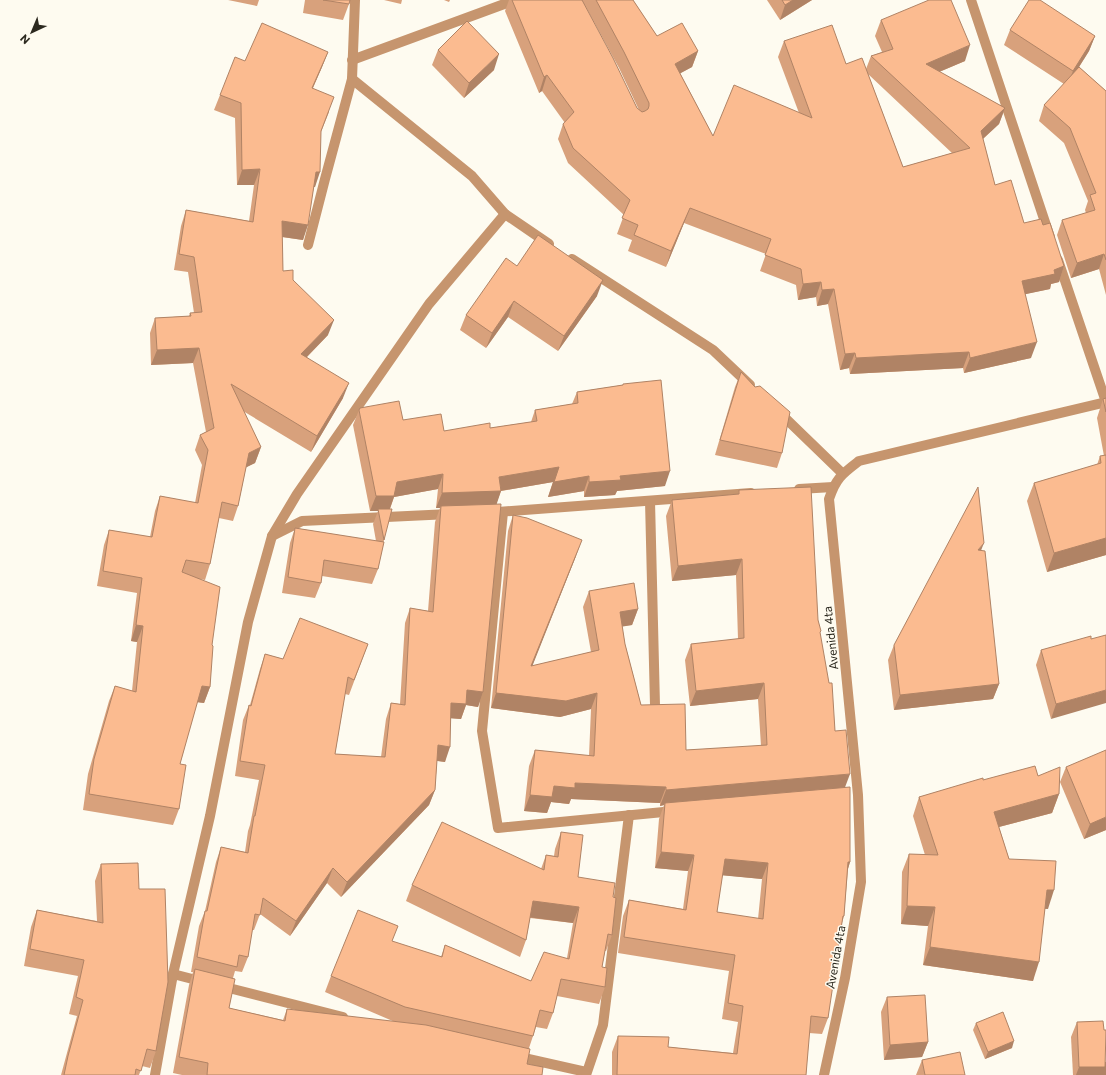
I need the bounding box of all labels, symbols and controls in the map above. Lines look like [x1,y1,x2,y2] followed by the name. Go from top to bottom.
[12,12,52,52] north arrow
[17,32,32,47] text: N
[820,605,840,671] street label: Avenida 4ta
[823,924,847,990] street label: Avenida 4ta

